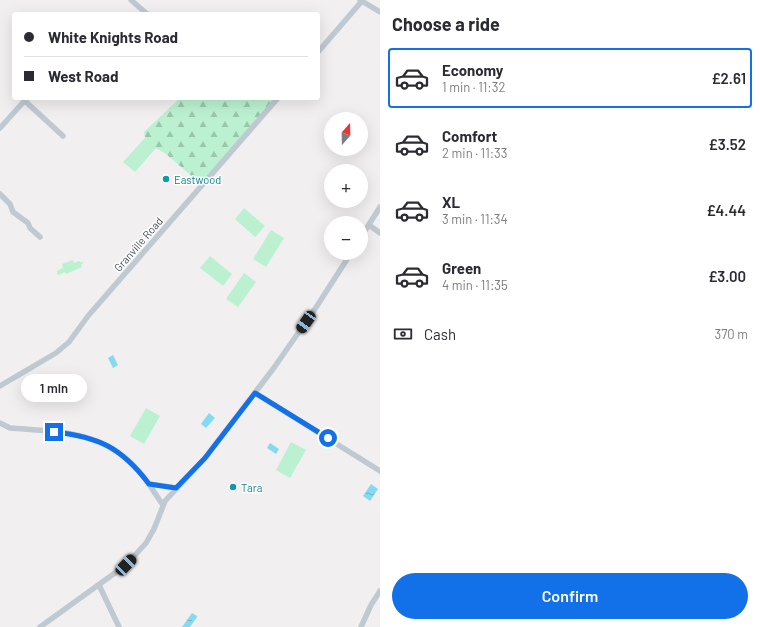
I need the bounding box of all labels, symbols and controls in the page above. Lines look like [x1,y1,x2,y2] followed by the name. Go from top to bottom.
[392,13,500,35] text: Choose a ride
[48,28,178,46] text: White Knights Road
[394,60,430,96] icon: car
[442,61,503,79] text: Economy
[48,67,118,85] text: West Road
[711,69,746,87] text: £2.61
[442,79,505,95] text: 1 min · 11:32
[324,112,368,156] north arrow
[324,112,368,260] map controls
[394,126,430,162] icon: car
[442,127,497,145] text: Comfort
[709,135,746,153] text: £3.52
[442,145,508,161] text: 2 min · 11:33
[324,164,368,208] button: +
[174,173,221,186] place label: Eastwood
[161,174,171,184] marker: Eastwood
[394,192,430,228] icon: car
[442,193,460,211] text: XL
[706,201,746,219] text: £4.44
[442,211,508,227] text: 3 min · 11:34
[111,214,165,274] street label: Granville Road
[324,216,368,260] button: −
[394,258,430,294] icon: car
[442,259,481,277] text: Green
[708,267,746,285] text: £3.00
[442,277,508,293] text: 4 min · 11:35
[294,309,318,335] car
[392,323,414,345] icon: cash
[424,325,456,343] text: Cash
[714,326,748,342] text: 370 m
[21,374,87,402] callout: 1 min
[40,380,68,396] text: 1 min
[45,423,63,441] route end
[319,429,337,447] route start
[241,481,262,494] place label: Tara
[228,482,238,492] marker: Tara
[113,552,139,578] car
[392,573,748,619] button: Confirm

